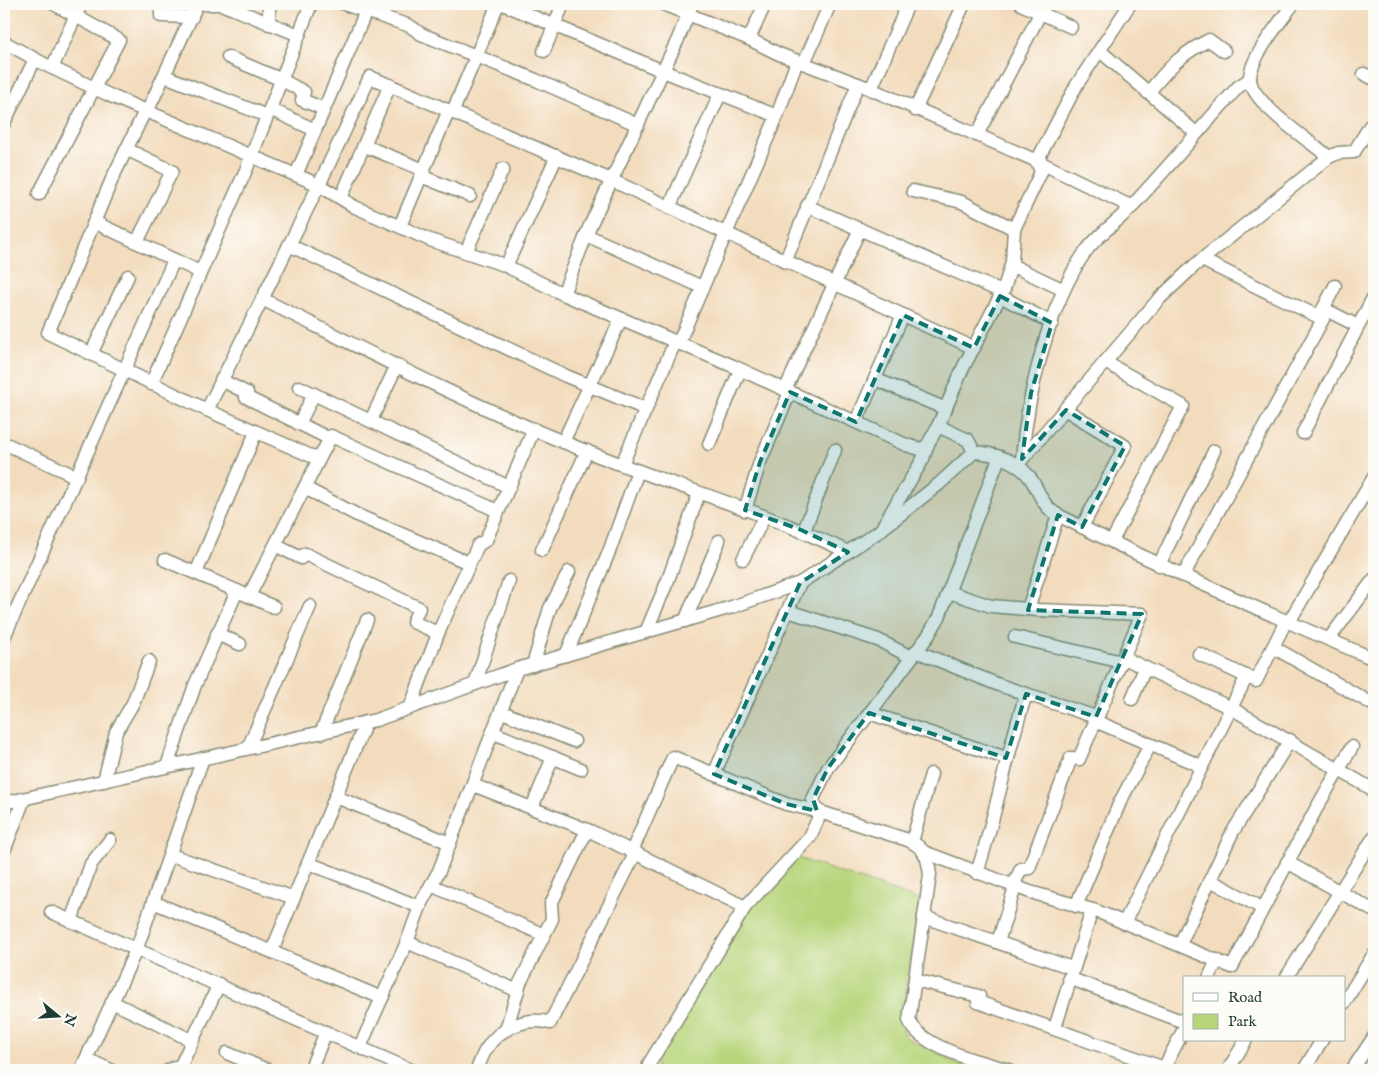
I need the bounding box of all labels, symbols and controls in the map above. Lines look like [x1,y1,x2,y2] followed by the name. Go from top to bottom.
[1183,976,1346,1042] legend
[1228,988,1263,1007] text: Road
[32,992,82,1042] north arrow
[59,1010,80,1028] text: N
[1228,1012,1258,1031] text: Park

